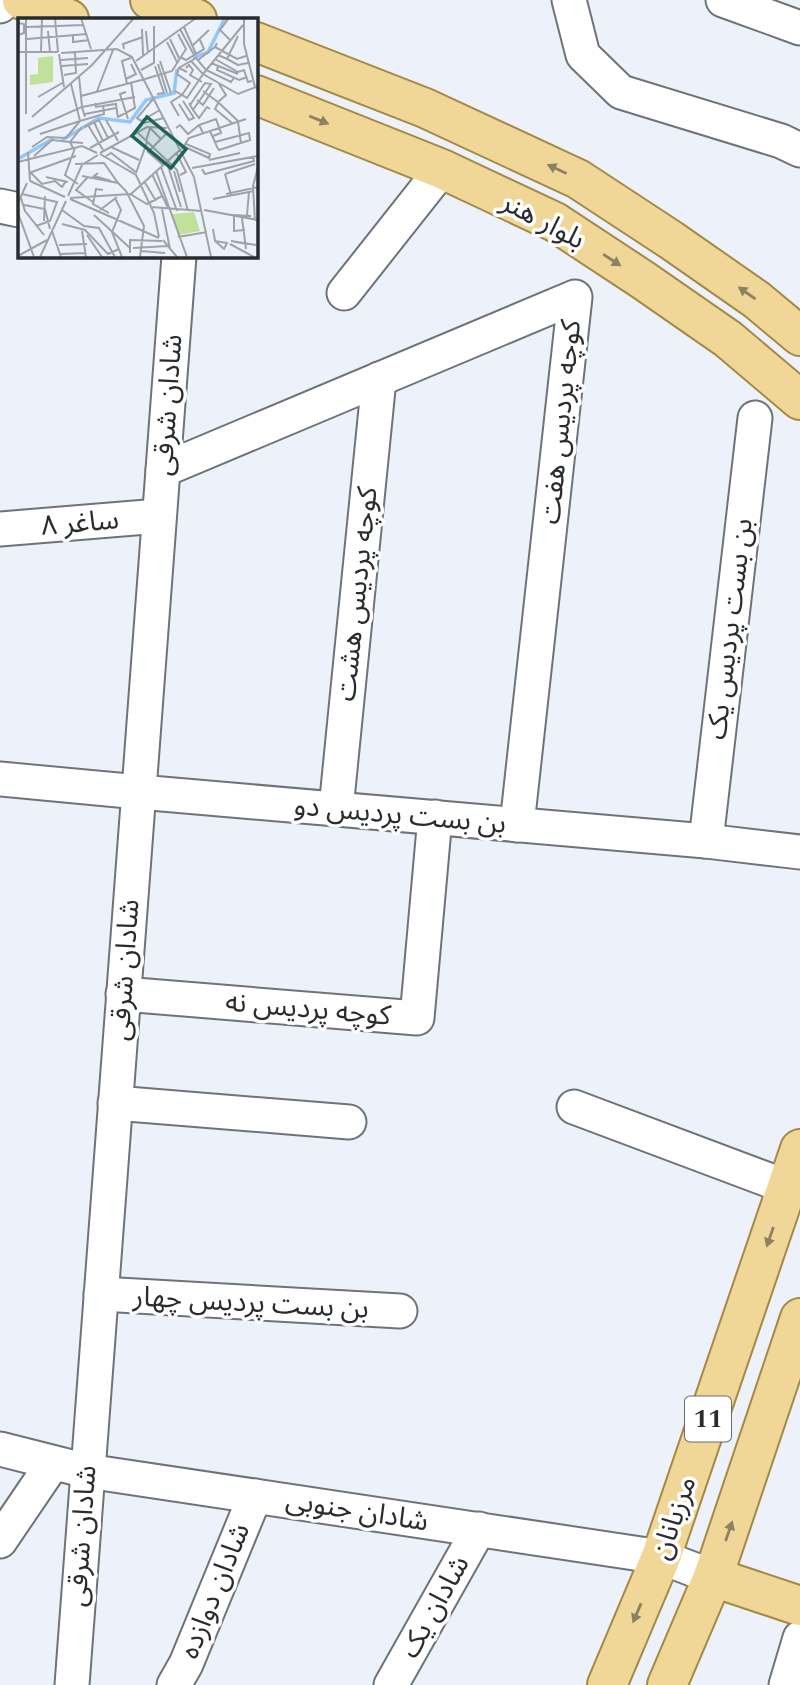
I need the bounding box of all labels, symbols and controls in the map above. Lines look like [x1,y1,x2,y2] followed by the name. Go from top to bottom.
[18,18,257,257] inset map
[308,115,329,126] one-way arrow
[547,163,567,175] one-way arrow
[492,180,593,261] street label: بلوار هنر
[602,253,622,266] one-way arrow
[738,286,756,300] one-way arrow
[529,317,593,526] street label: کوچه پردیس هفت
[142,333,194,477] street label: شادان شرقی
[324,484,390,703] street label: کوچه پردیس هشت
[39,498,121,548] street label: ساغر ٨
[695,516,765,742] street label: بن بست پردیس یک
[292,784,508,846] street label: بن بست پردیس دو
[99,898,151,1042] street label: شادان شرقی
[224,980,393,1038] street label: کوچه پردیس نه
[764,1227,775,1248] one-way arrow
[131,1275,370,1331] street label: بن بست پردیس چهار
[685,1396,731,1442] road number: 11
[56,1464,108,1608] street label: شادان شرقی
[640,1470,708,1566] street label: مرزبانان
[283,1479,431,1543] street label: شادان جنوبی
[168,1517,262,1665] street label: شادان دوازده
[724,1520,735,1541] one-way arrow
[389,1548,481,1666] street label: شادان یک
[632,1603,643,1624] one-way arrow

